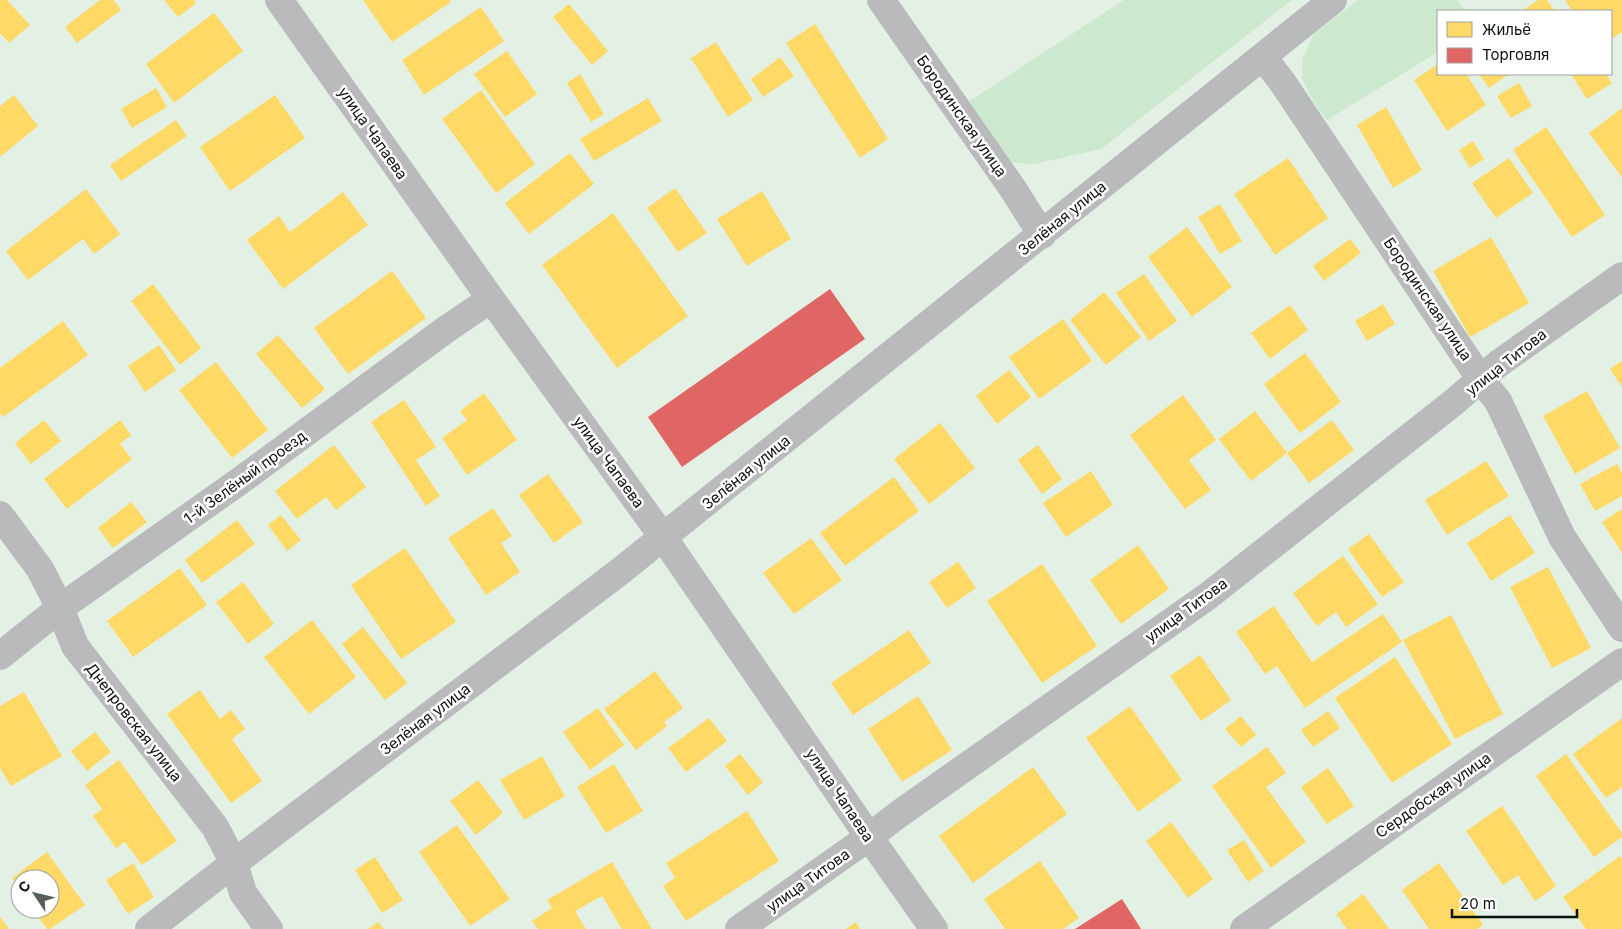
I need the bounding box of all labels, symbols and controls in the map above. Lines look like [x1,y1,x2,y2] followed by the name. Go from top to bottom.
[1437,10,1612,75] legend
[1482,20,1531,39] text: Жильё
[1482,45,1549,64] text: Торговля
[913,51,1011,181] street label: Бородинская улица
[334,83,412,183] street label: улица Чапаева
[1014,177,1110,259] street label: Зелёная улица
[1380,234,1476,364] street label: Бородинская улица
[1462,325,1550,399] street label: улица Титова
[569,412,649,512] street label: улица Чапаева
[180,426,310,528] street label: 1-й Зелёный проезд
[698,431,794,513] street label: Зелёная улица
[1141,574,1231,646] street label: улица Титова
[82,659,186,785] street label: Днепровская улица
[376,679,474,759] street label: Зелёная улица
[802,745,878,845] street label: улица Чапаева
[1372,748,1494,842] street label: Сердобская улица
[763,844,853,916] street label: улица Титова
[10,869,60,919] north arrow
[14,877,34,895] text: С
[1452,886,1577,918] scale bar
[1460,894,1496,913] text: 20 m

